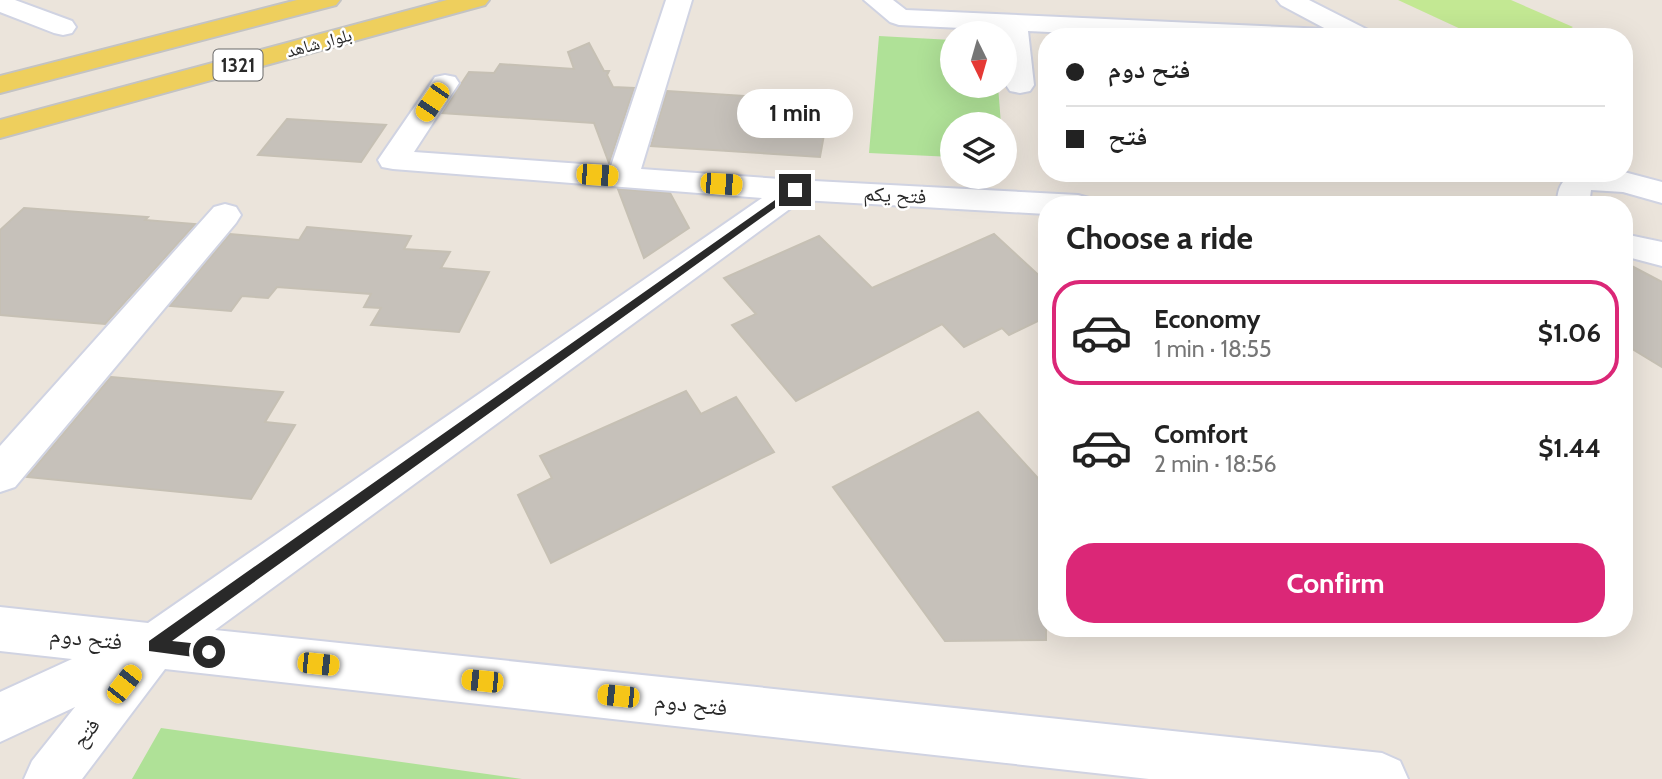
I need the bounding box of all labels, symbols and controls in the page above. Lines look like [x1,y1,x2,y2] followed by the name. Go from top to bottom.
[940,21,1017,98] north arrow
[940,21,1017,189] map controls
[284,24,354,62] street label: بلوار شاهد
[214,50,262,80] road number: 1321
[1108,53,1190,85] text: فتح دوم
[412,79,453,125] car
[737,88,853,138] callout: 1 min
[769,99,821,127] text: 1 min
[940,112,1017,189] button: layers
[1108,120,1147,152] text: فتح
[576,163,619,187] car
[700,172,743,196] car
[779,174,811,206] route end
[863,180,927,211] street label: فتح یکم
[1066,218,1253,257] text: Choose a ride
[1070,301,1133,364] icon: car
[1154,303,1260,335] text: Economy
[1538,317,1601,349] text: $1.06
[1154,335,1272,363] text: 1 min · 18:55
[1070,416,1133,479] icon: car
[1154,418,1248,450] text: Comfort
[1538,432,1601,464] text: $1.44
[1154,450,1277,478] text: 2 min · 18:56
[1066,543,1605,623] button: Confirm
[48,619,124,658] street label: فتح دوم
[193,636,225,668] route start
[297,651,340,677] car
[103,661,146,707] car
[461,668,504,694] car
[597,683,640,709] car
[653,685,729,724] street label: فتح دوم
[66,713,106,753] street label: فتح

